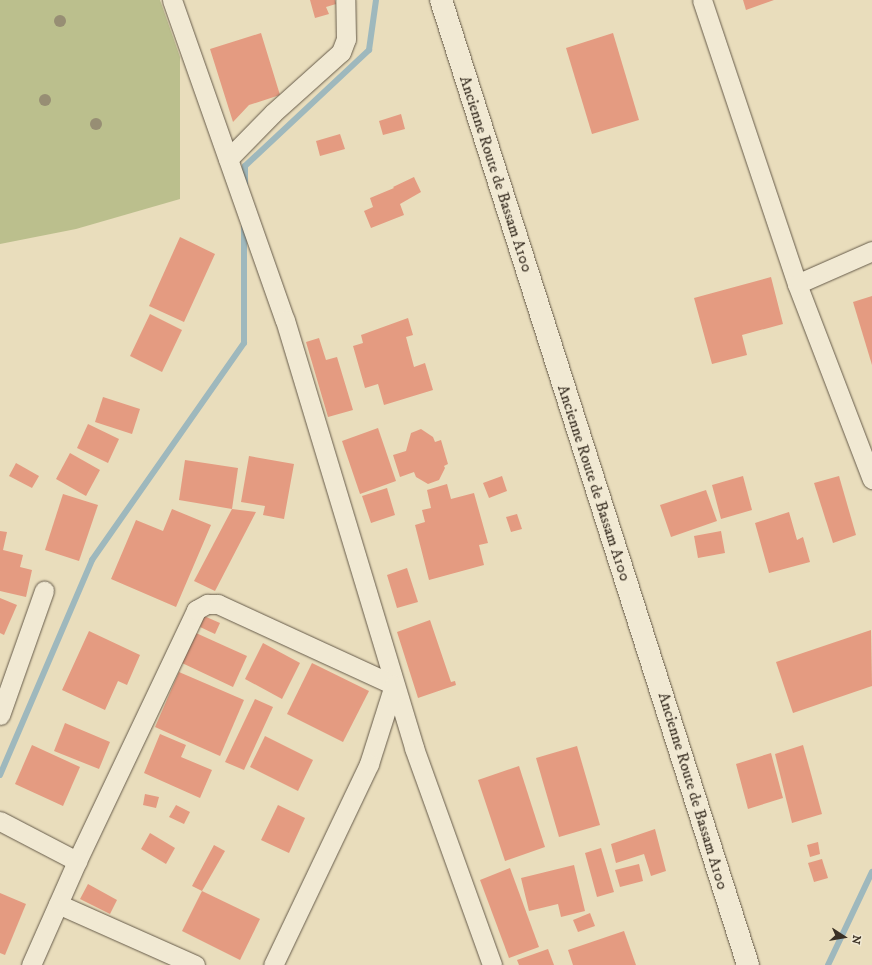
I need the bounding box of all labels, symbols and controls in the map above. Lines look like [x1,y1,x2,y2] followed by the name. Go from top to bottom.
[455,73,537,275] street label: Ancienne Route de Bassam A100
[553,382,635,584] street label: Ancienne Route de Bassam A100
[654,690,732,892] street label: Ancienne Route de Bassam A100
[824,917,864,957] north arrow
[848,934,864,945] text: N

